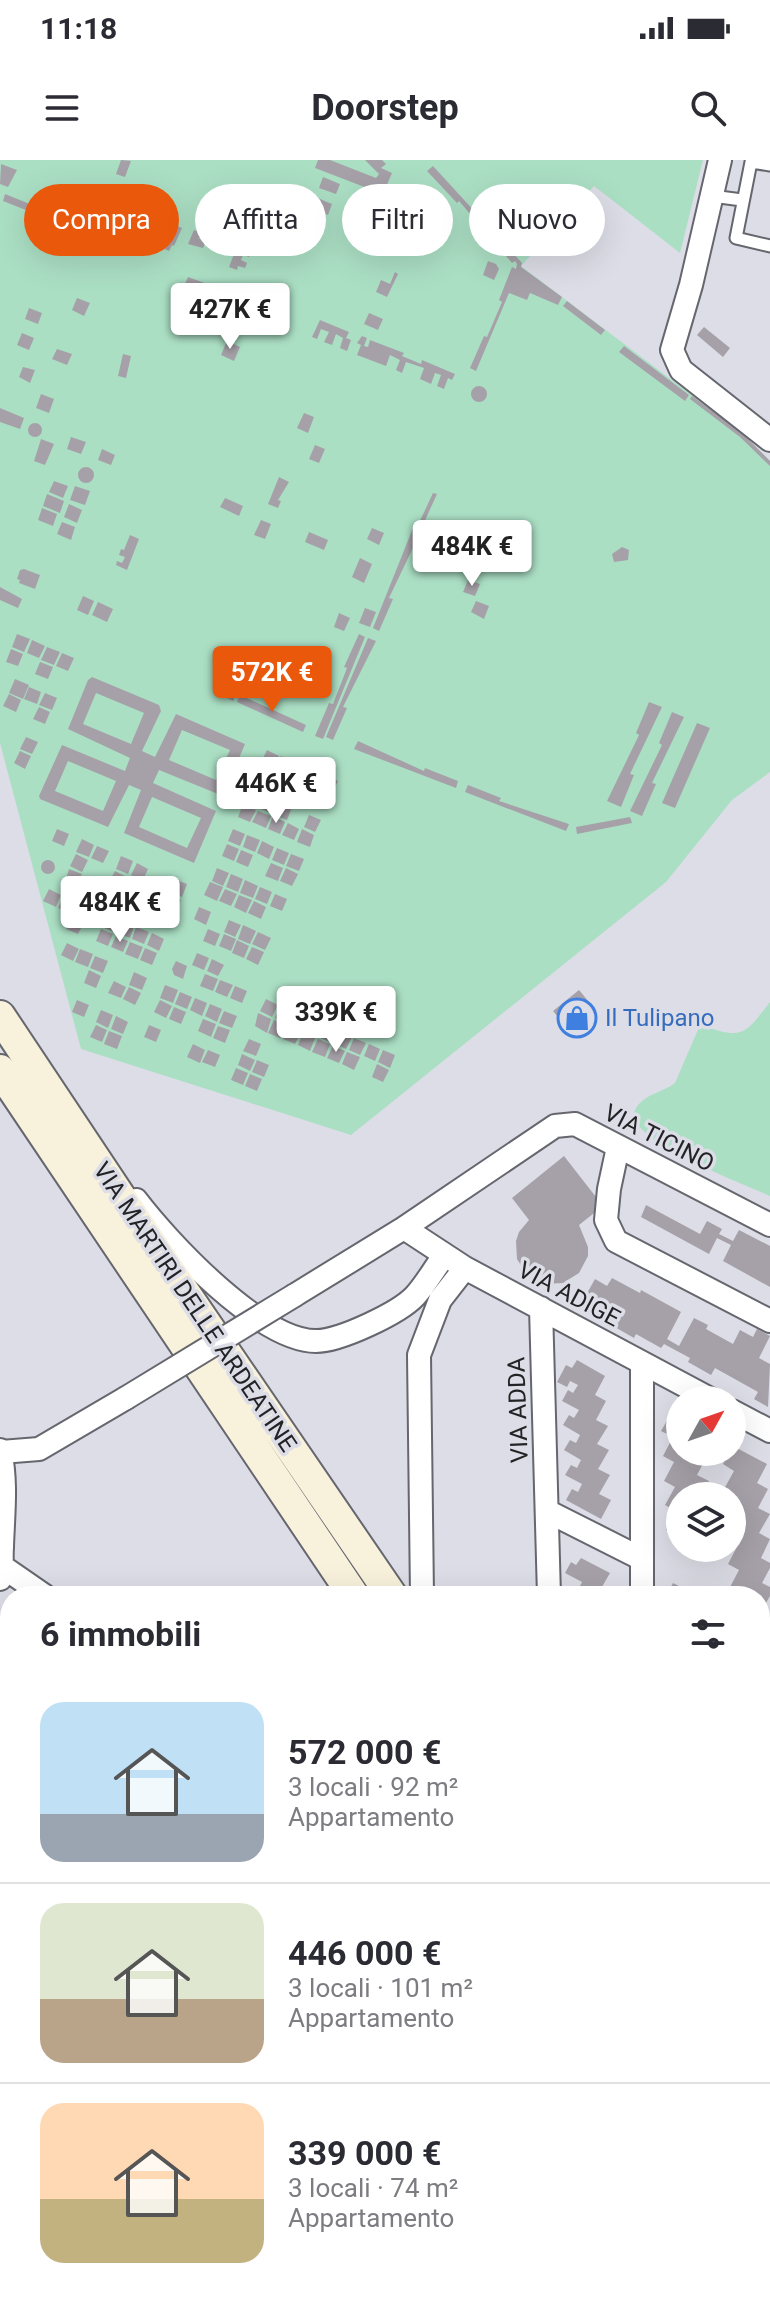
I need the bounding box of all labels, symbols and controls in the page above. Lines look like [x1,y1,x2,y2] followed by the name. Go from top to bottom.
[40,11,117,46] text: 11:18
[40,86,84,130] icon: menu
[686,86,730,130] icon: search
[311,87,459,129] text: Doorstep
[24,184,179,256] chip: Compra
[195,184,326,256] chip: Affitta
[342,184,453,256] chip: Filtri
[469,184,605,256] chip: Nuovo
[165,283,295,351] pin: 427K €
[189,294,271,324] text: 427K €
[407,520,537,588] pin: 484K €
[431,531,513,561] text: 484K €
[207,646,337,714] pin: 572K €
[231,657,313,687] text: 572K €
[211,757,341,825] pin: 446K €
[235,768,317,798] text: 446K €
[55,876,185,944] pin: 484K €
[79,887,161,917] text: 484K €
[271,986,401,1054] pin: 339K €
[295,997,377,1027] text: 339K €
[556,997,598,1039] shop icon: Il Tulipano
[605,1004,714,1032] place label: Il Tulipano
[599,1098,719,1178] street label: VIA TICINO
[88,1157,302,1457] street label: VIA MARTIRI DELLE ARDEATINE
[513,1255,625,1333] street label: VIA ADIGE
[502,1356,534,1464] street label: VIA ADDA
[666,1386,746,1466] north arrow
[666,1386,746,1562] map controls
[666,1482,746,1562] button: layers
[686,1612,730,1656] icon: filters
[40,1614,201,1654] text: 6 immobili
[288,1732,441,1772] text: 572 000 €
[104,1734,200,1830] icon: home
[288,1772,458,1802] text: 3 locali · 92 m²
[288,1802,454,1832] text: Appartamento
[288,1933,441,1973] text: 446 000 €
[104,1935,200,2031] icon: home
[288,1973,473,2003] text: 3 locali · 101 m²
[288,2003,454,2033] text: Appartamento
[288,2133,441,2173] text: 339 000 €
[104,2135,200,2231] icon: home
[288,2173,458,2203] text: 3 locali · 74 m²
[288,2203,454,2233] text: Appartamento

